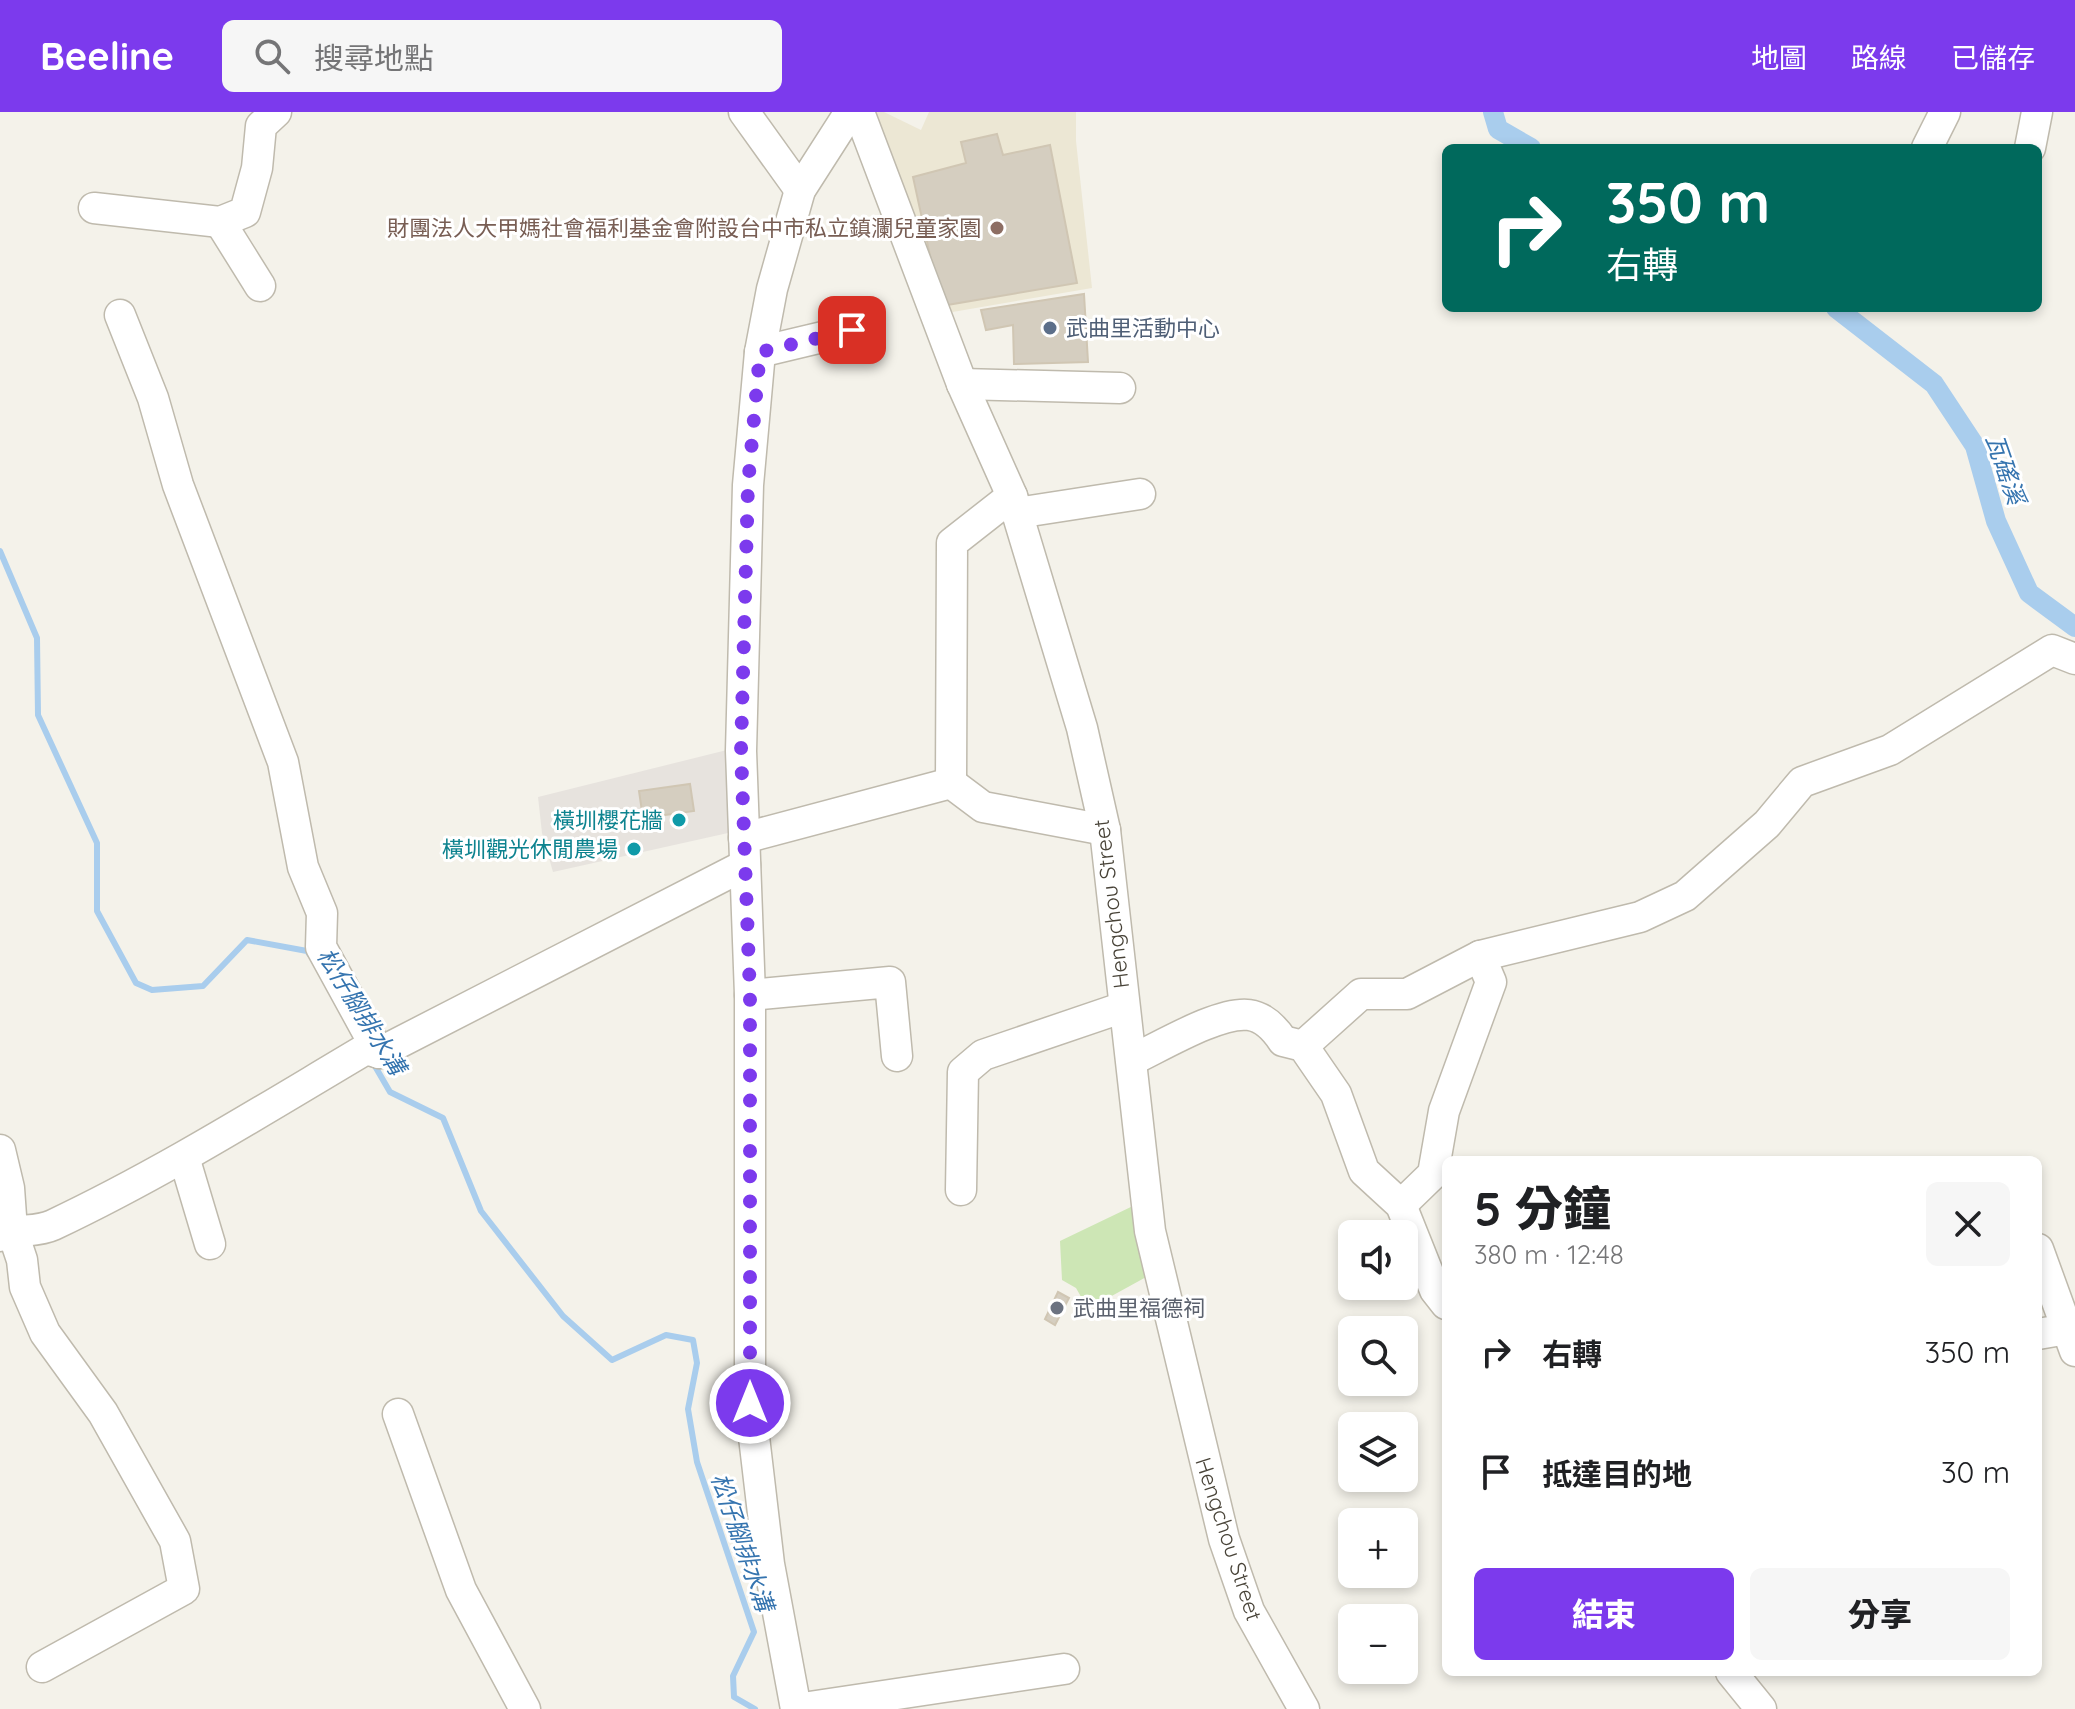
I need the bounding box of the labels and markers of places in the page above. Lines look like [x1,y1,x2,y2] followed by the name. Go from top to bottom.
[387,214,981,242] place label: 財團法人大甲媽社會福利基金會附設台中市私立鎮瀾兒童家園
[988,219,1006,237] marker: 財團法人大甲媽社會福利基金會附設台中市私立鎮瀾兒童家園
[818,296,886,364] pin
[1066,314,1220,342] place label: 武曲里活動中心
[1041,319,1059,337] marker: 武曲里活動中心
[553,806,663,834] place label: 橫圳櫻花牆
[670,811,688,829] marker: 橫圳櫻花牆
[442,835,618,863] place label: 橫圳觀光休閒農場
[625,840,643,858] marker: 橫圳觀光休閒農場
[1073,1294,1205,1322] place label: 武曲里福德祠
[1048,1299,1066,1317] marker: 武曲里福德祠

